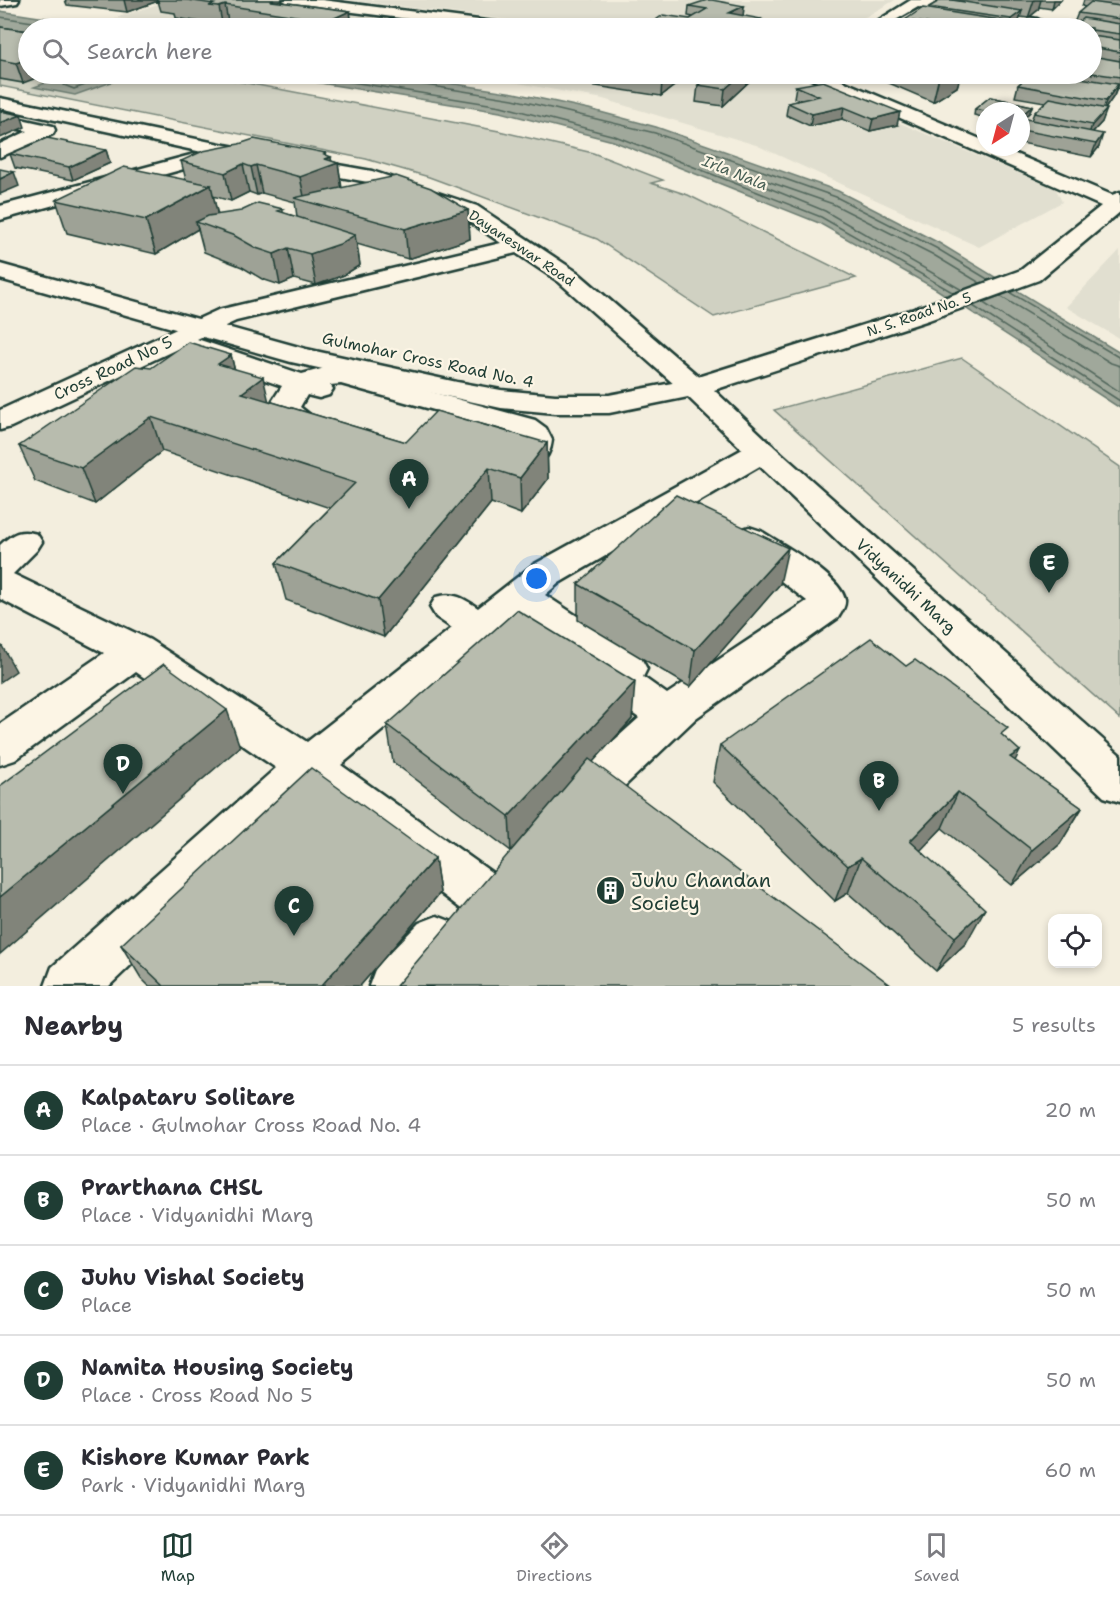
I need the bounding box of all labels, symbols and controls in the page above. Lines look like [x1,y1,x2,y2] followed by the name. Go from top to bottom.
[18,18,1102,84] search box
[39,35,72,68] icon: search
[87,37,213,66] text: Search here
[976,102,1030,156] north arrow
[699,151,771,195] water label: Irla Nala
[466,206,579,290] street label: Dayaneswar Road
[864,288,974,340] street label: N. S. Road No. 5
[320,327,536,393] street label: Gulmohar Cross Road No. 4
[50,331,176,405] street label: Cross Road No 5
[390,460,428,509] pin: A
[851,534,961,638] street label: Vidyanidhi Marg
[1030,544,1068,593] pin: E
[522,564,551,593] your location
[104,744,142,794] pin: D
[860,762,898,811] pin: B
[631,867,771,916] place label: Juhu Chandan Society
[594,875,626,907] building icon: Juhu Chandan Society
[274,886,314,936] pin: C
[1048,914,1102,968] map controls
[1048,914,1102,968] button: locate
[24,1008,123,1043] text: Nearby
[1012,1012,1096,1038] text: 5 results
[81,1083,295,1112] text: Kalpataru Solitare
[36,1097,51,1123] text: A
[1045,1097,1096,1123] text: 20 m
[81,1112,421,1138] text: Place · Gulmohar Cross Road No. 4
[81,1173,263,1202] text: Prarthana CHSL
[37,1187,50,1213] text: B
[1046,1187,1096,1213] text: 50 m
[81,1202,313,1228] text: Place · Vidyanidhi Marg
[81,1263,305,1292] text: Juhu Vishal Society
[37,1277,50,1303] text: C
[1046,1277,1096,1303] text: 50 m
[81,1292,132,1318] text: Place
[81,1353,353,1382] text: Namita Housing Society
[36,1367,51,1393] text: D
[1046,1367,1096,1393] text: 50 m
[81,1382,312,1408] text: Place · Cross Road No 5
[81,1443,310,1472] text: Kishore Kumar Park
[37,1457,50,1483] text: E
[1044,1457,1096,1483] text: 60 m
[81,1472,305,1498] text: Park · Vidyanidhi Marg
[161,1529,195,1586] tab: Map
[516,1529,593,1586] tab: Directions
[914,1529,959,1586] tab: Saved

